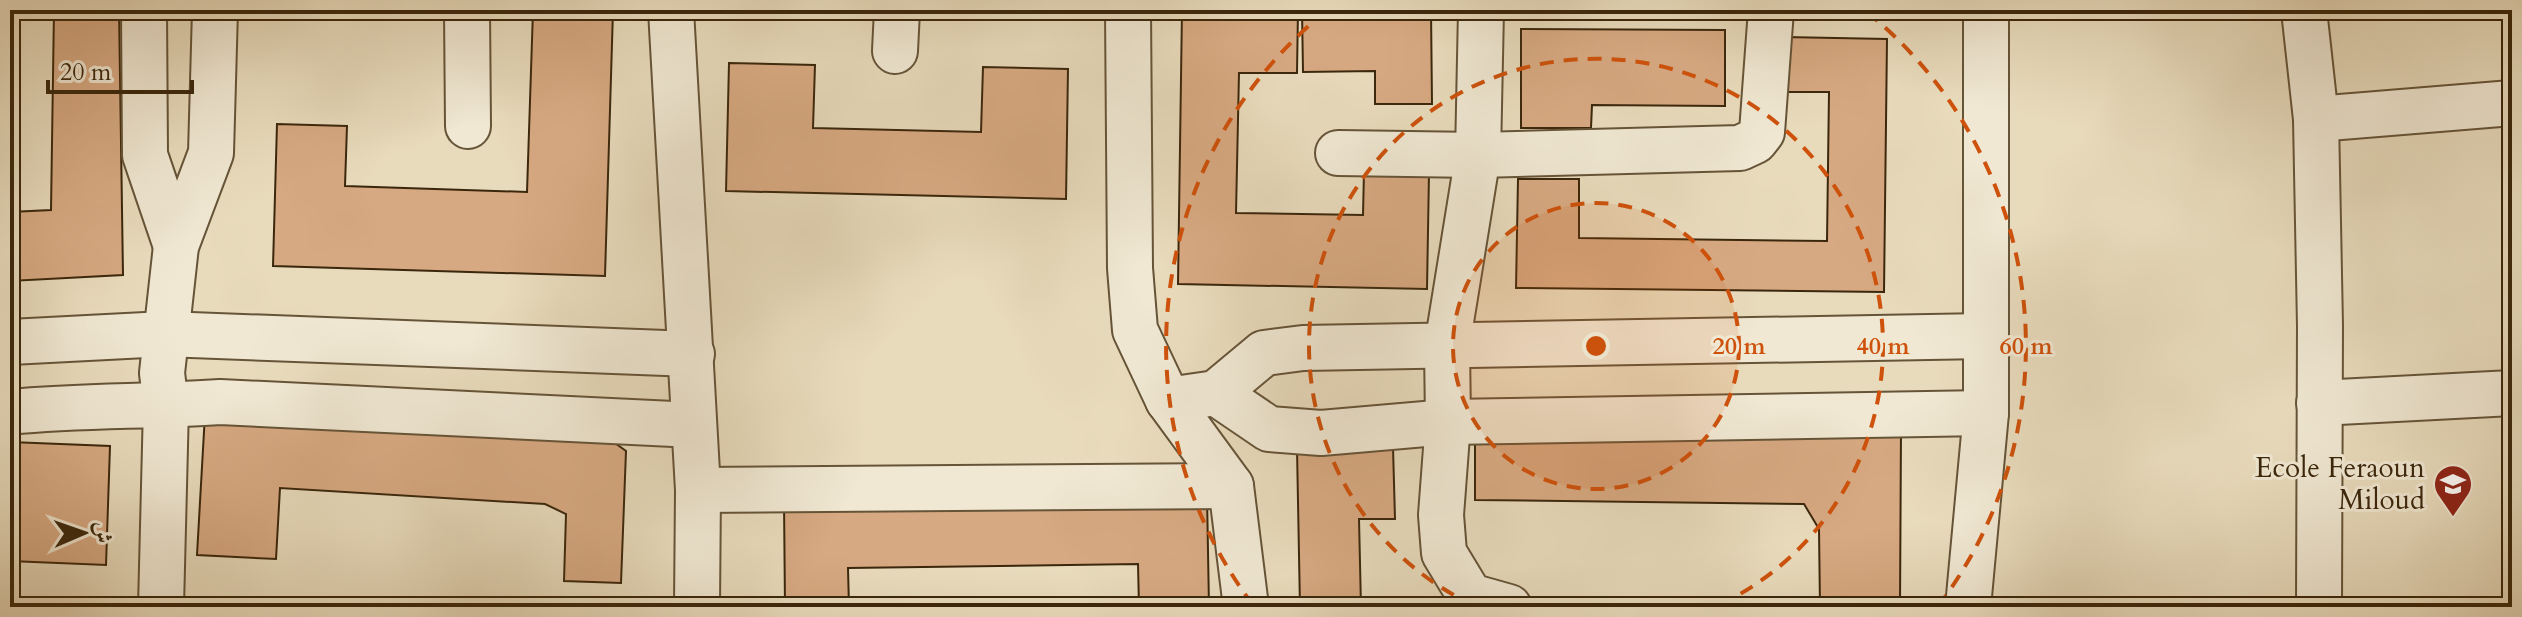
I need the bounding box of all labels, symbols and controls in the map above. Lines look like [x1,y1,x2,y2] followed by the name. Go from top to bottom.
[48,44,192,94] scale bar
[60,56,112,89] text: 20 m
[1712,330,1766,363] text: 20 m
[1856,330,1910,363] text: 40 m
[1999,330,2053,363] text: 60 m
[1582,332,1610,360] centre of rings
[2255,449,2425,519] place label: Ecole Feraoun Miloud
[2432,463,2474,518] school or university icon: Ecole Feraoun Miloud
[44,493,124,573] north arrow
[88,521,118,544] text: ش

